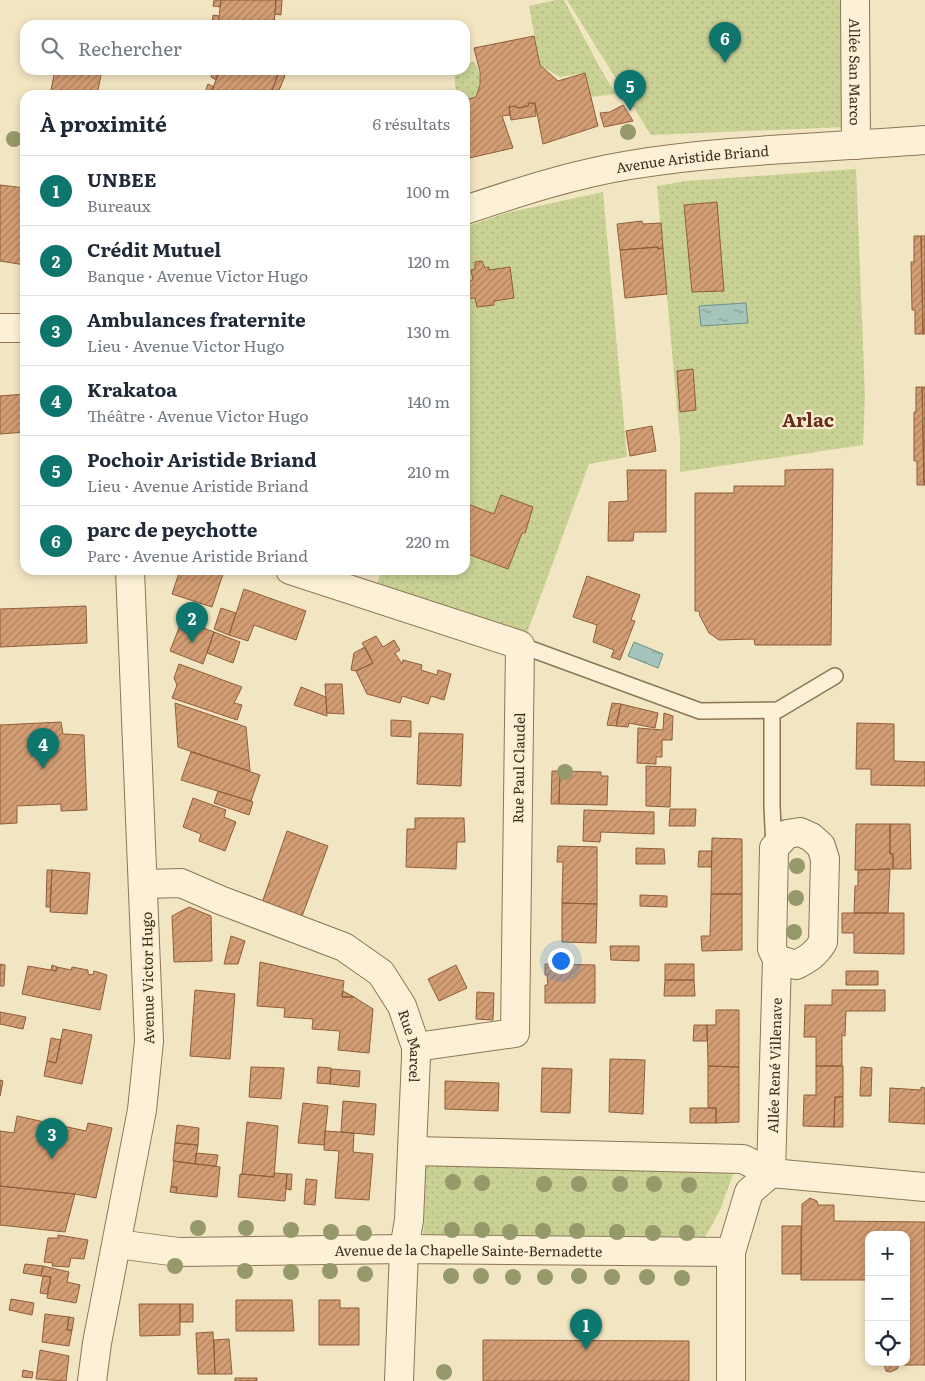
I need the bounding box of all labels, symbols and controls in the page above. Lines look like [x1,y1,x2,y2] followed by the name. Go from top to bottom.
[845,18,866,126] street label: Allée San Marco
[20,20,470,75] search box
[709,22,741,63] pin: 6
[38,34,66,62] icon: search
[78,34,182,62] text: Rechercher
[614,70,646,111] pin: 5
[40,107,167,138] text: À proximité
[372,111,450,135] text: 6 résultats
[614,140,770,177] street label: Avenue Aristide Briand
[87,165,156,193] text: UNBEE
[53,179,59,203] text: 1
[406,179,450,203] text: 100 m
[87,193,151,217] text: Bureaux
[87,235,221,263] text: Crédit Mutuel
[52,249,60,273] text: 2
[407,249,450,273] text: 120 m
[87,263,308,287] text: Banque · Avenue Victor Hugo
[87,305,306,333] text: Ambulances fraternite
[52,319,60,343] text: 3
[407,319,450,343] text: 130 m
[87,333,285,357] text: Lieu · Avenue Victor Hugo
[87,375,177,403] text: Krakatoa
[51,389,61,413] text: 4
[407,389,450,413] text: 140 m
[87,403,309,427] text: Théâtre · Avenue Victor Hugo
[782,405,834,433] district label: Arlac
[87,445,317,473] text: Pochoir Aristide Briand
[52,459,60,483] text: 5
[407,459,450,483] text: 210 m
[87,473,309,497] text: Lieu · Avenue Aristide Briand
[87,515,258,543] text: parc de peychotte
[51,529,61,553] text: 6
[406,529,450,553] text: 220 m
[87,543,308,567] text: Parc · Avenue Aristide Briand
[176,602,208,643] pin: 2
[507,712,529,824] street label: Rue Paul Claudel
[27,728,59,769] pin: 4
[136,911,158,1045] street label: Avenue Victor Hugo
[548,948,574,974] your location
[762,997,786,1134] street label: Allée René Villenave
[394,1007,427,1083] street label: Rue Marcel
[36,1118,68,1159] pin: 3
[865,1231,910,1366] map controls
[865,1231,910,1276] button: +
[334,1239,603,1261] street label: Avenue de la Chapelle Sainte-Bernadette
[865,1276,910,1321] button: −
[570,1309,602,1350] pin: 1
[865,1321,910,1366] button: locate

